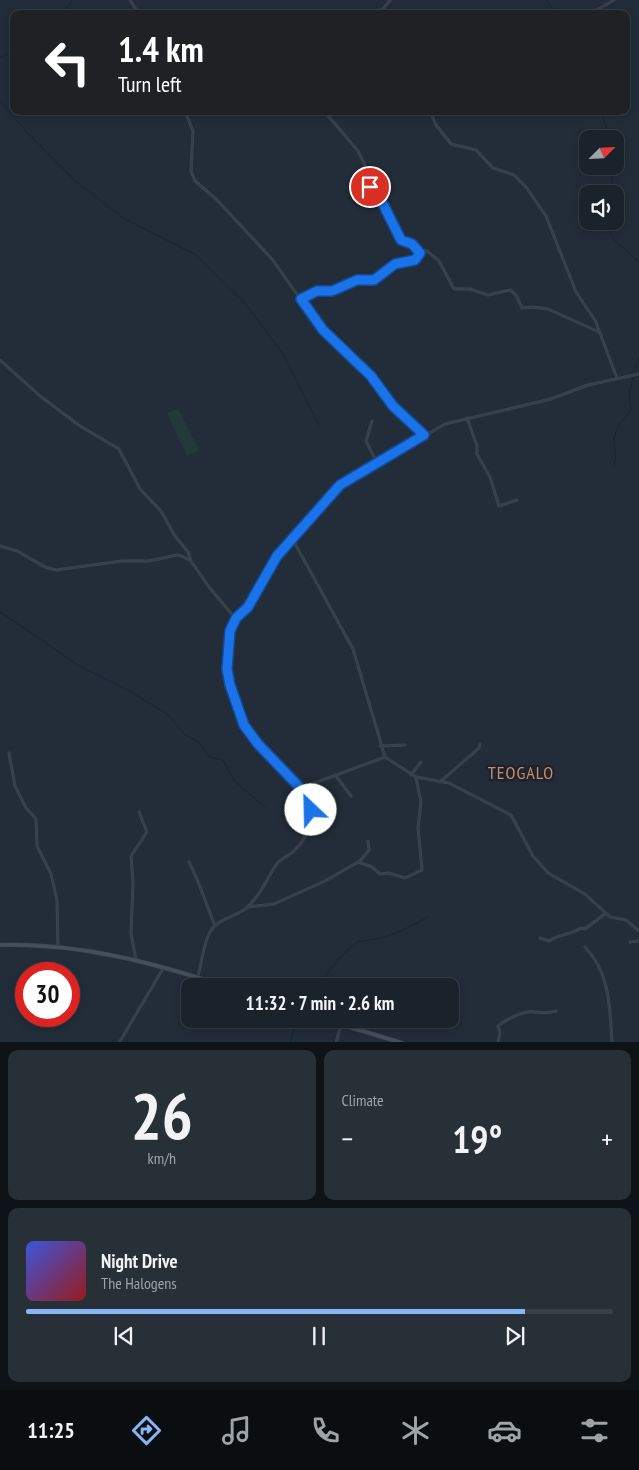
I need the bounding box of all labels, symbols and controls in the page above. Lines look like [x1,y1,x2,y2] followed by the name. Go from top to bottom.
[118,26,204,72] text: 1.4 km
[35,30,100,95] icon: left
[118,70,182,98] text: Turn left
[579,130,624,175] north arrow
[579,130,624,230] map controls
[349,166,391,208] pin
[356,173,384,201] icon: arrive
[579,185,624,230] button: sound
[488,761,554,784] district label: TEOGALO
[284,783,336,835] position arrow
[15,962,80,1027] speed limit sign: 30
[246,991,394,1015] text: 11:32 · 7 min · 2.6 km
[131,1073,193,1157] text: 26
[342,1090,384,1110] text: Climate
[452,1114,502,1163] text: 19°
[342,1120,353,1157] text: −
[601,1120,613,1157] text: +
[148,1148,176,1168] text: km/h
[101,1249,178,1273] text: Night Drive
[101,1273,177,1293] text: The Halogens
[110,1322,138,1350] icon: previous
[305,1322,333,1350] icon: pause
[501,1322,529,1350] icon: next
[129,1413,164,1448] icon: directions
[219,1413,254,1448] icon: music
[308,1413,343,1448] icon: phone
[398,1413,433,1448] icon: climate
[487,1413,522,1448] icon: car
[577,1413,612,1448] icon: filters
[27,1416,75,1444] text: 11:25

